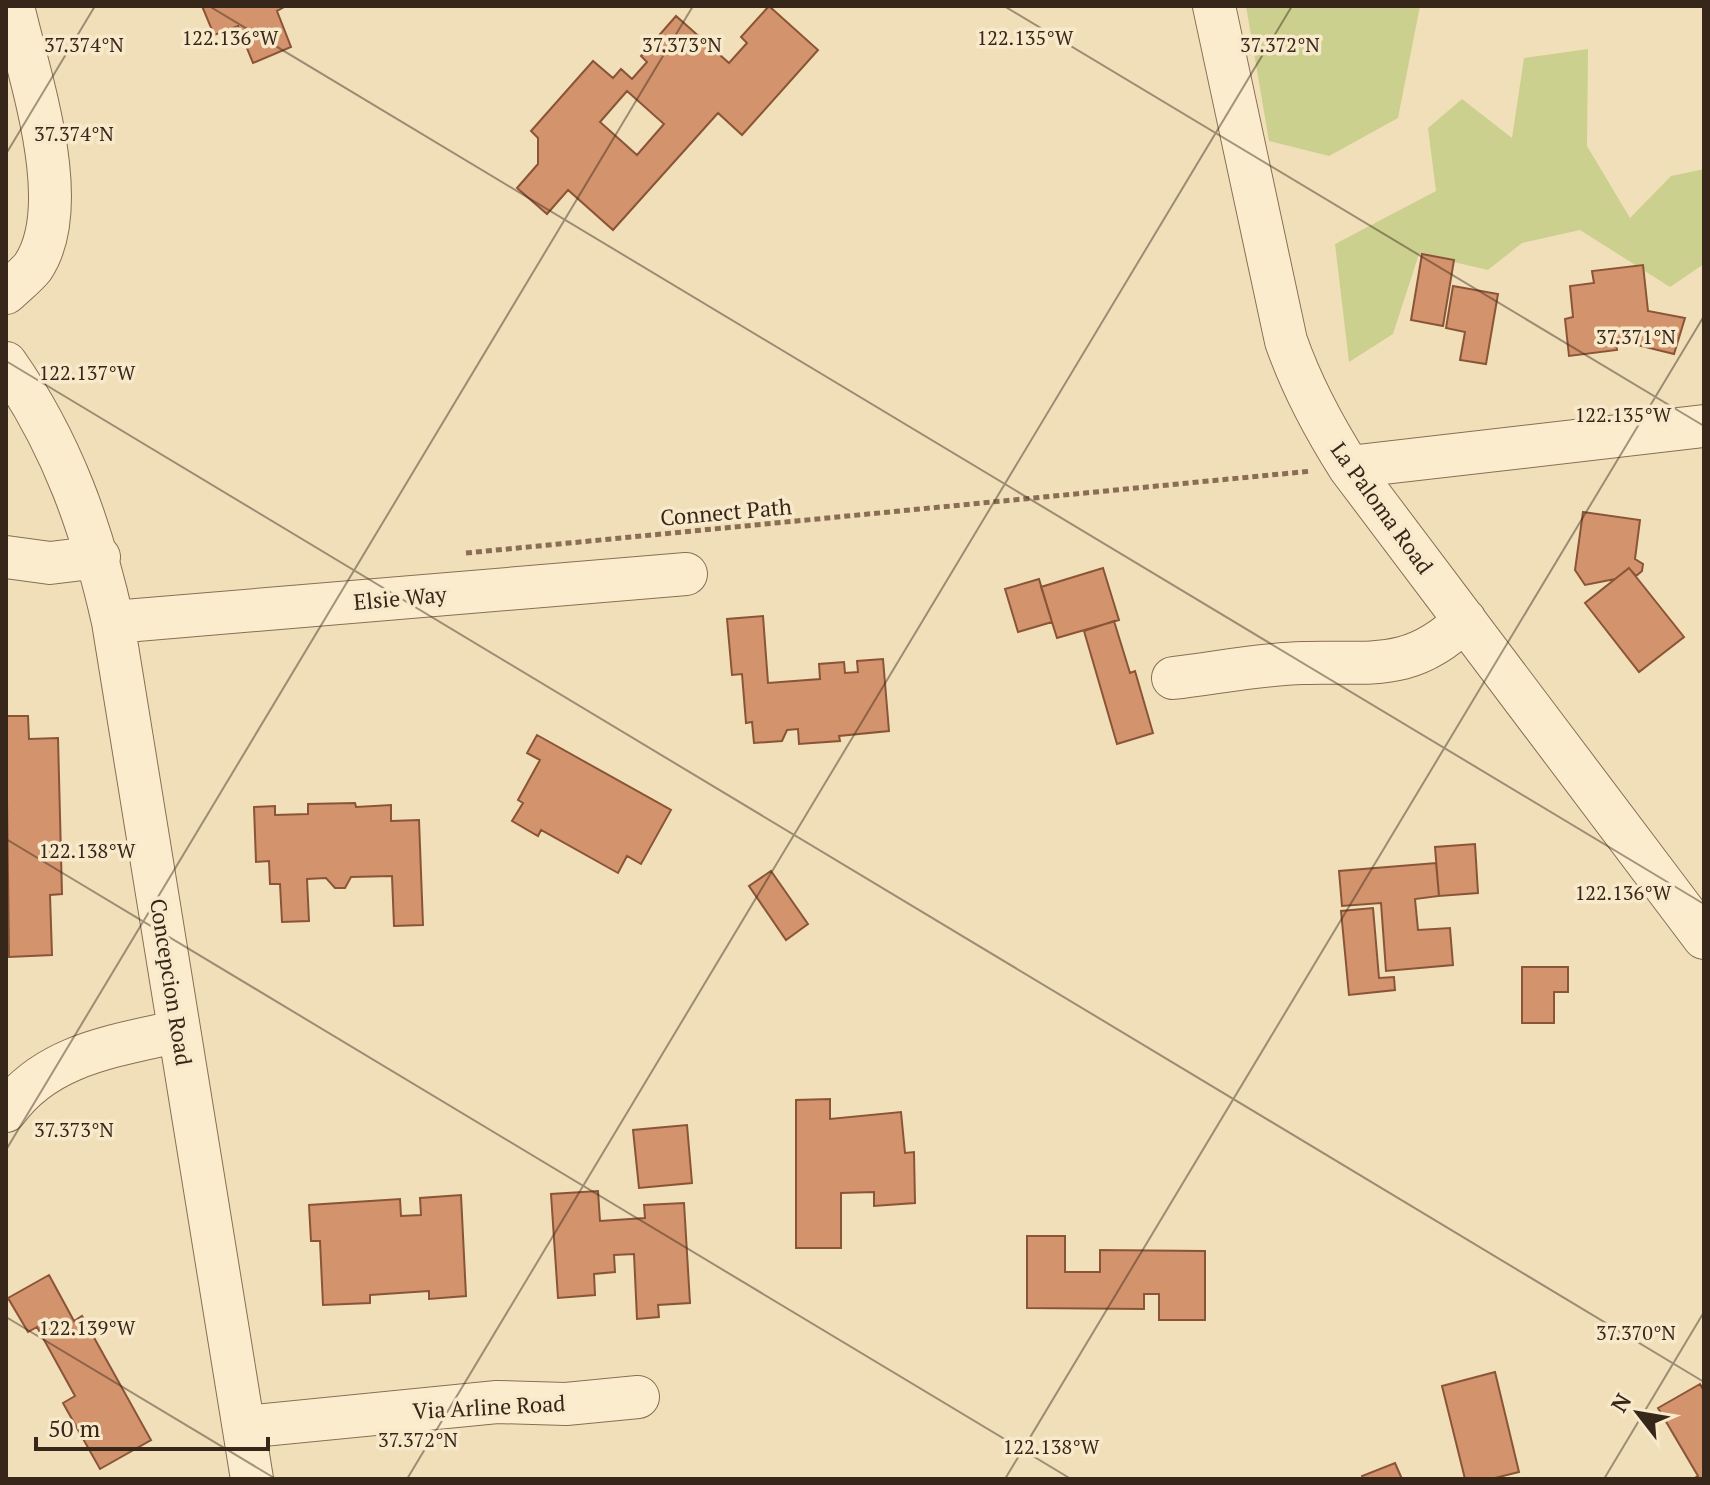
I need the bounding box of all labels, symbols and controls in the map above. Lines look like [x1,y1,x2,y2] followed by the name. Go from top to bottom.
[182,24,279,51] text: 122.136°W
[977,24,1074,51] text: 122.135°W
[44,31,124,58] text: 37.374°N
[642,31,722,58] text: 37.373°N
[1240,31,1320,58] text: 37.372°N
[34,120,114,147] text: 37.374°N
[1596,323,1676,350] text: 37.371°N
[39,359,136,386] text: 122.137°W
[1575,401,1672,428] text: 122.135°W
[1325,436,1440,579] street label: La Paloma Road
[659,491,793,532] street label: Connect Path
[352,579,449,616] street label: Elsie Way
[39,837,136,864] text: 122.138°W
[1575,879,1672,906] text: 122.136°W
[144,896,199,1068] street label: Concepcion Road
[34,1116,114,1143] text: 37.373°N
[39,1314,136,1341] text: 122.139°W
[1596,1319,1676,1346] text: 37.370°N
[1598,1373,1678,1453] north arrow
[412,1388,566,1425] street label: Via Arline Road
[1604,1388,1637,1417] text: N
[36,1401,268,1451] scale bar
[48,1412,100,1444] text: 50 m
[378,1426,458,1453] text: 37.372°N
[1003,1433,1100,1460] text: 122.138°W

